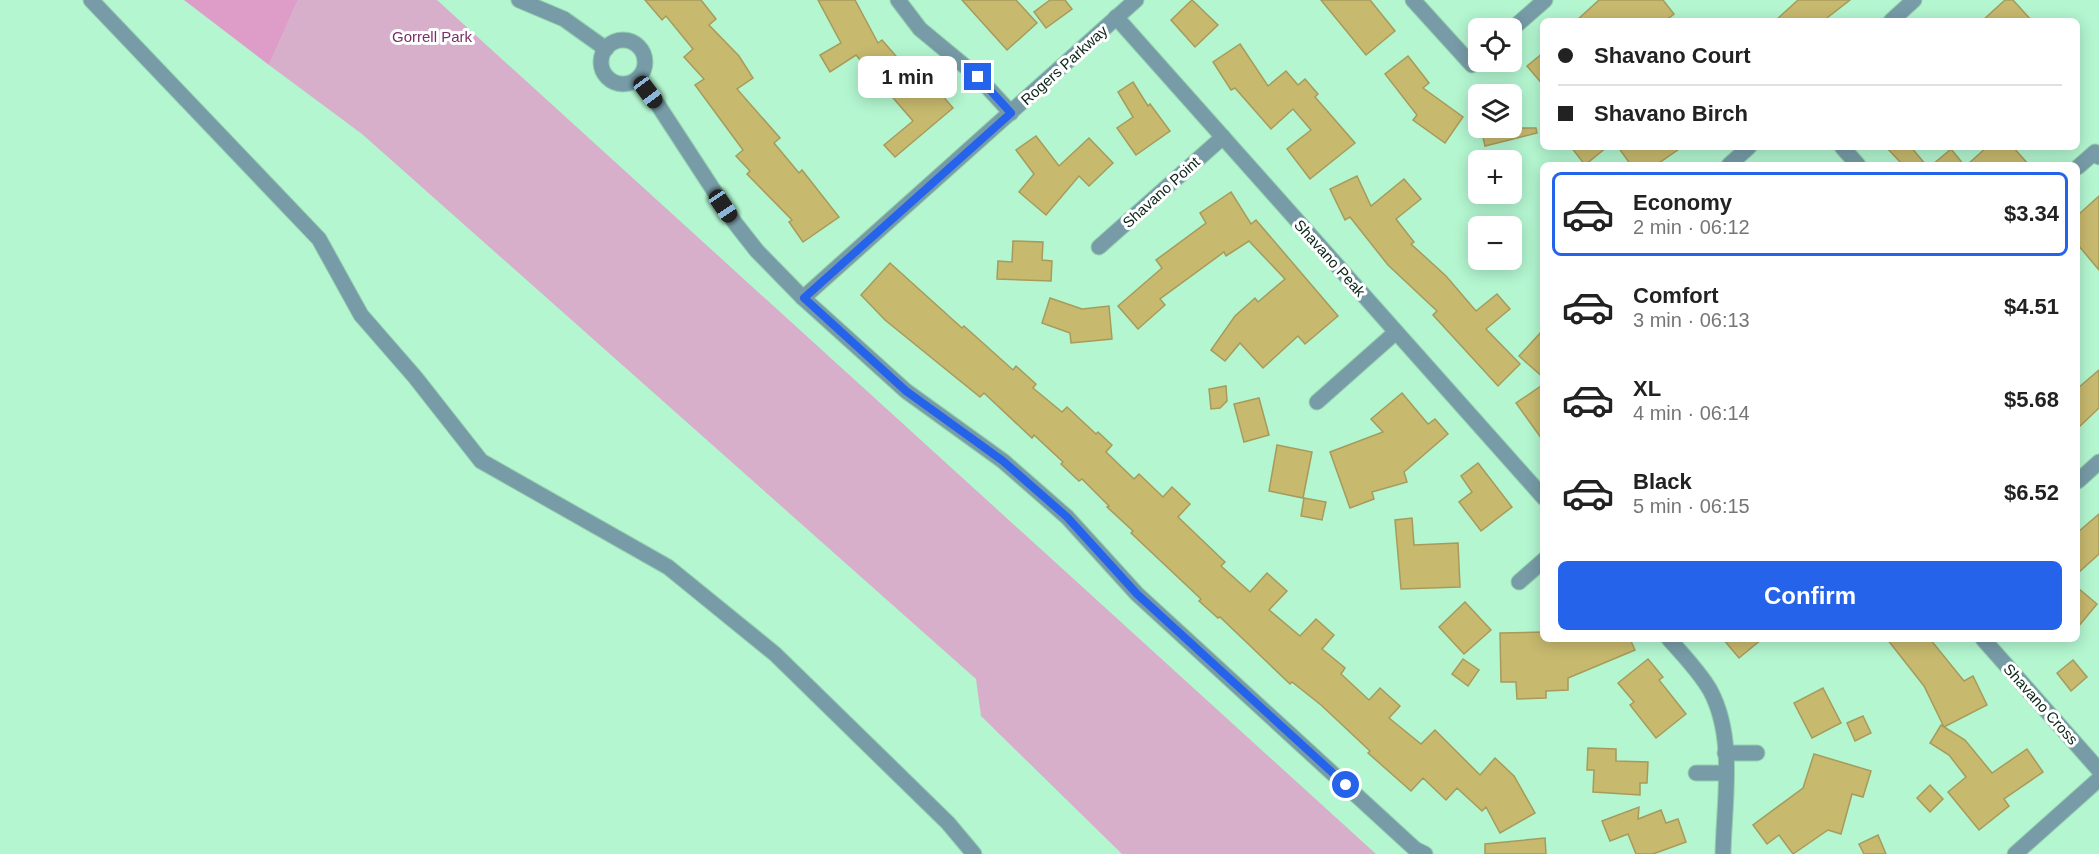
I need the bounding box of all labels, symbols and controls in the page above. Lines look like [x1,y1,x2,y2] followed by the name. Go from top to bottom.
[1468,18,1522,270] map controls
[1468,18,1522,72] button: locate
[1017,22,1111,108] street label: Rogers Parkway
[392,28,473,45] park label: Gorrell Park
[1594,43,1750,68] text: Shavano Court
[858,56,957,98] callout: 1 min
[964,63,991,90] route end
[881,66,934,88] text: 1 min
[630,72,666,112] car
[1468,84,1522,138] button: layers
[1594,101,1748,126] text: Shavano Birch
[1468,150,1522,204] button: +
[1119,152,1204,231] street label: Shavano Point
[705,186,741,226] car
[1561,187,1615,241] icon: car
[1633,190,1732,215] text: Economy
[2004,201,2059,226] text: $3.34
[1291,216,1369,300] street label: Shavano Peak
[1468,216,1522,270] button: −
[1633,216,1750,238] text: 2 min · 06:12
[1561,280,1615,334] icon: car
[1633,283,1719,308] text: Comfort
[2004,294,2059,319] text: $4.51
[1633,309,1750,331] text: 3 min · 06:13
[1561,373,1615,427] icon: car
[1633,376,1661,401] text: XL
[2004,387,2059,412] text: $5.68
[1633,402,1750,424] text: 4 min · 06:14
[1561,466,1615,520] icon: car
[1633,469,1692,494] text: Black
[2004,480,2059,505] text: $6.52
[1633,495,1750,517] text: 5 min · 06:15
[1558,561,2062,630] button: Confirm
[2000,660,2082,748] street label: Shavano Cross
[1332,771,1359,798] route start

